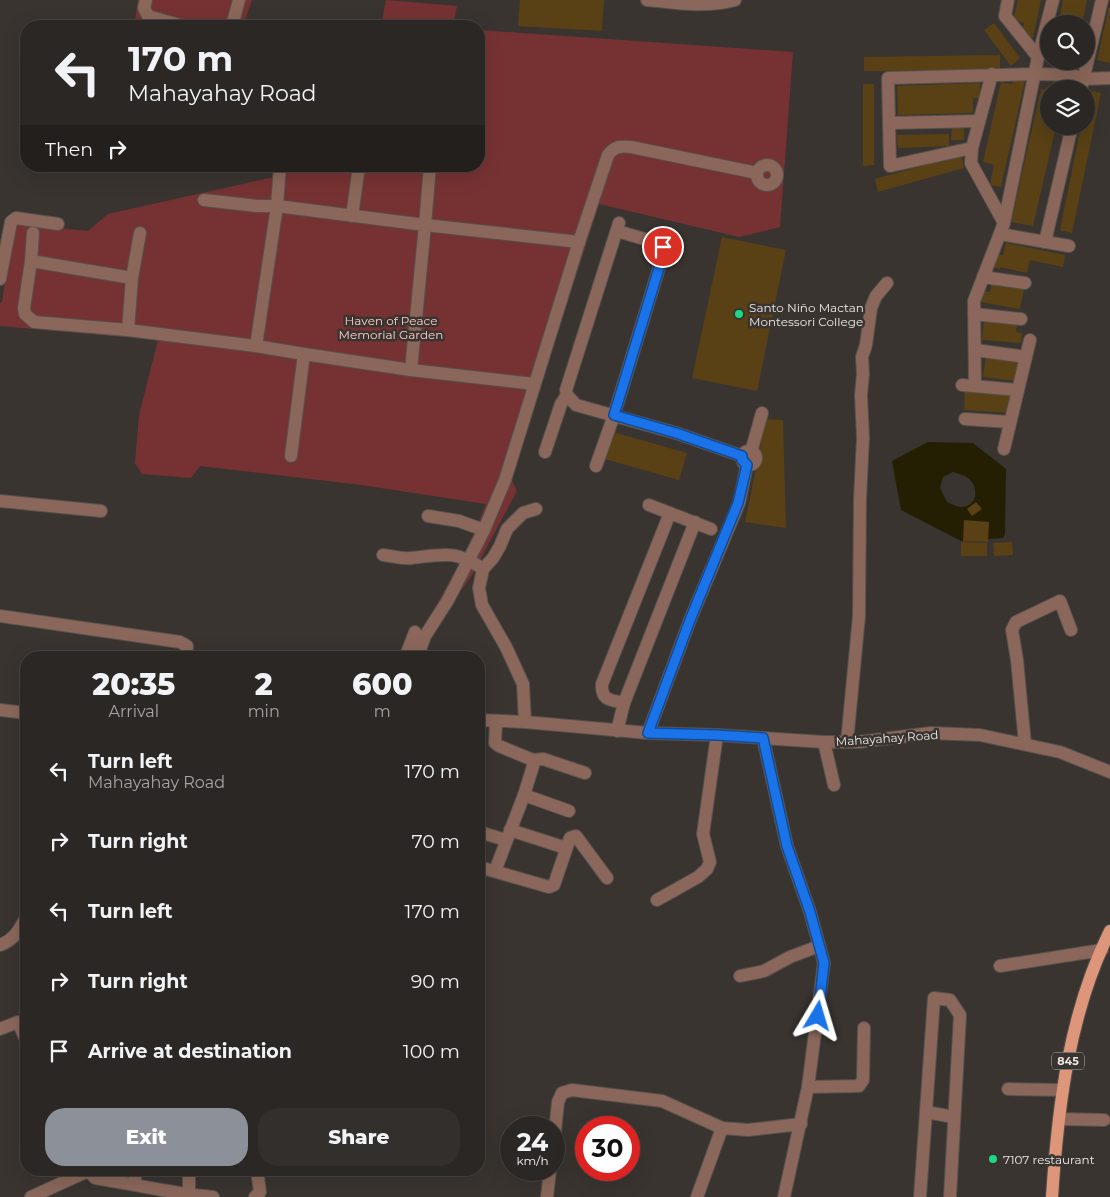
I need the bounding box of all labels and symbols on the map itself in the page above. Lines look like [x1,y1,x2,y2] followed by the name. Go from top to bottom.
[642,226,684,268] pin
[749,300,864,329] place label: Santo Niño Mactan Montessori College
[733,308,745,320] marker: Santo Niño Mactan Montessori College
[339,313,443,342] park label: Haven of Peace Memorial Garden
[835,727,939,749] street label: Mahayahay Road
[791,989,843,1041] position arrow
[1052,1052,1084,1070] road number: 845
[575,1116,640,1181] speed limit sign: 30
[1003,1152,1095,1167] place label: 7107 restaurant
[987,1153,999,1165] marker: 7107 restaurant

